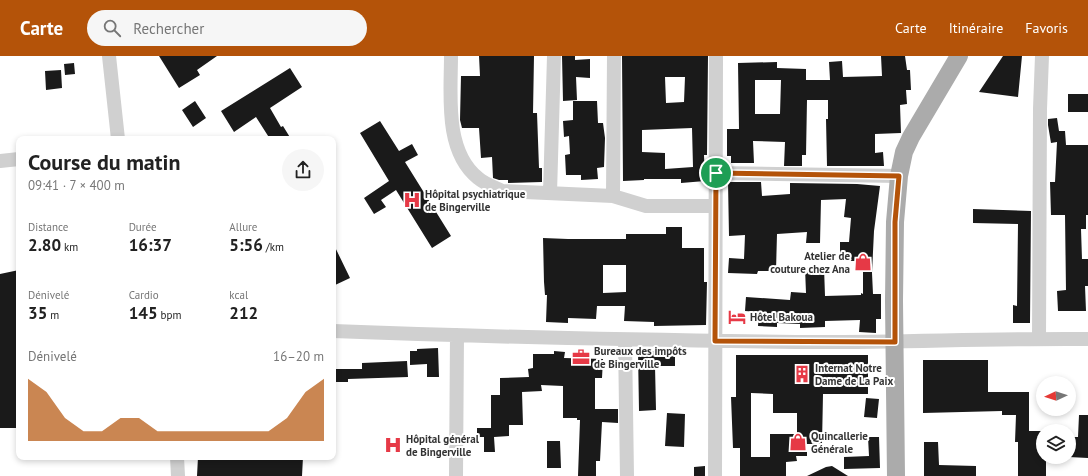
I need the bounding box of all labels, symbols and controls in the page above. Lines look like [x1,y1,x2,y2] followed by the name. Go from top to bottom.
[87,10,367,46] search box
[20,16,63,40] text: Carte
[101,17,123,39] icon: search
[133,19,204,38] text: Rechercher
[895,19,927,37] text: Carte
[949,19,1003,37] text: Itinéraire
[1025,19,1068,37] text: Favoris
[28,148,180,176] text: Course du matin
[282,149,324,191] button: share
[699,156,733,190] pin
[705,162,727,184] icon: arrive
[28,177,125,194] text: 09:41 · 7 × 400 m
[425,187,526,214] place label: Hôpital psychiatrique de Bingerville
[402,190,422,210] hospital icon: Hôpital psychiatrique de Bingerville
[28,220,68,234] text: Distance
[129,220,157,234] text: Durée
[229,220,257,234] text: Allure
[28,234,61,256] text: 2.80
[129,234,172,256] text: 16:37
[229,234,263,256] text: 5:56
[61,240,78,254] text: km
[263,240,284,254] text: /km
[770,249,850,276] place label: Atelier de couture chez Ana
[853,252,873,272] shop icon: Atelier de couture chez Ana
[28,288,69,302] text: Dénivelé
[129,288,159,302] text: Cardio
[229,288,248,302] text: kcal
[28,302,47,324] text: 35
[129,302,158,324] text: 145
[229,302,258,324] text: 212
[727,307,747,327] hotel icon: Hôtel Bakoua
[47,308,59,322] text: m
[158,308,181,322] text: bpm
[750,310,813,324] place label: Hôtel Bakoua
[594,344,687,371] place label: Bureaux des impôts de Bingerville
[571,347,591,367] office icon: Bureaux des impôts de Bingerville
[28,348,77,365] text: Dénivelé
[273,348,324,365] text: 16–20 m
[815,361,893,388] place label: Internat Notre Dame de La Paix
[792,364,812,384] building icon: Internat Notre Dame de La Paix
[1036,376,1076,416] north arrow
[1036,376,1076,464] map controls
[1036,424,1076,464] button: layers
[811,429,868,456] place label: Quincallerie Générale
[406,432,480,459] place label: Hôpital général de Bingerville
[788,432,808,452] shop icon: Quincallerie Générale
[383,435,403,455] hospital icon: Hôpital général de Bingerville

